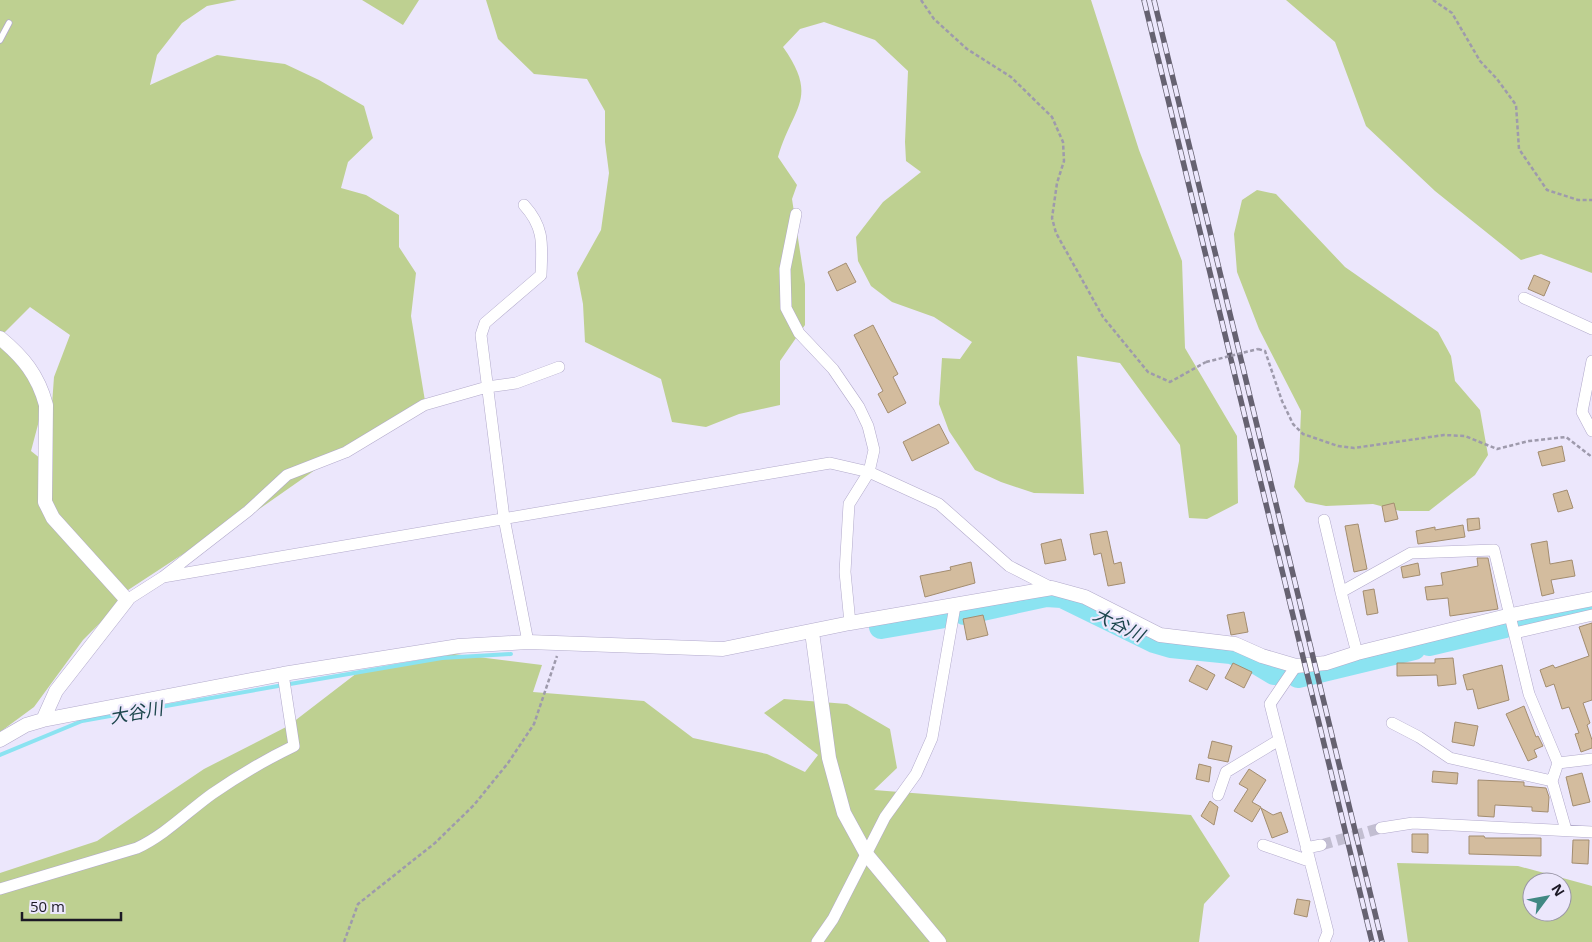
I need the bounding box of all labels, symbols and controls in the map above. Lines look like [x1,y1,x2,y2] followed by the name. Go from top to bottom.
[1089,601,1150,647] water label: 大谷川
[107,695,167,729] water label: 大谷川
[1522,872,1572,922] north arrow
[1547,880,1570,900] text: N
[22,890,121,922] scale bar
[30,896,65,916] text: 50 m

